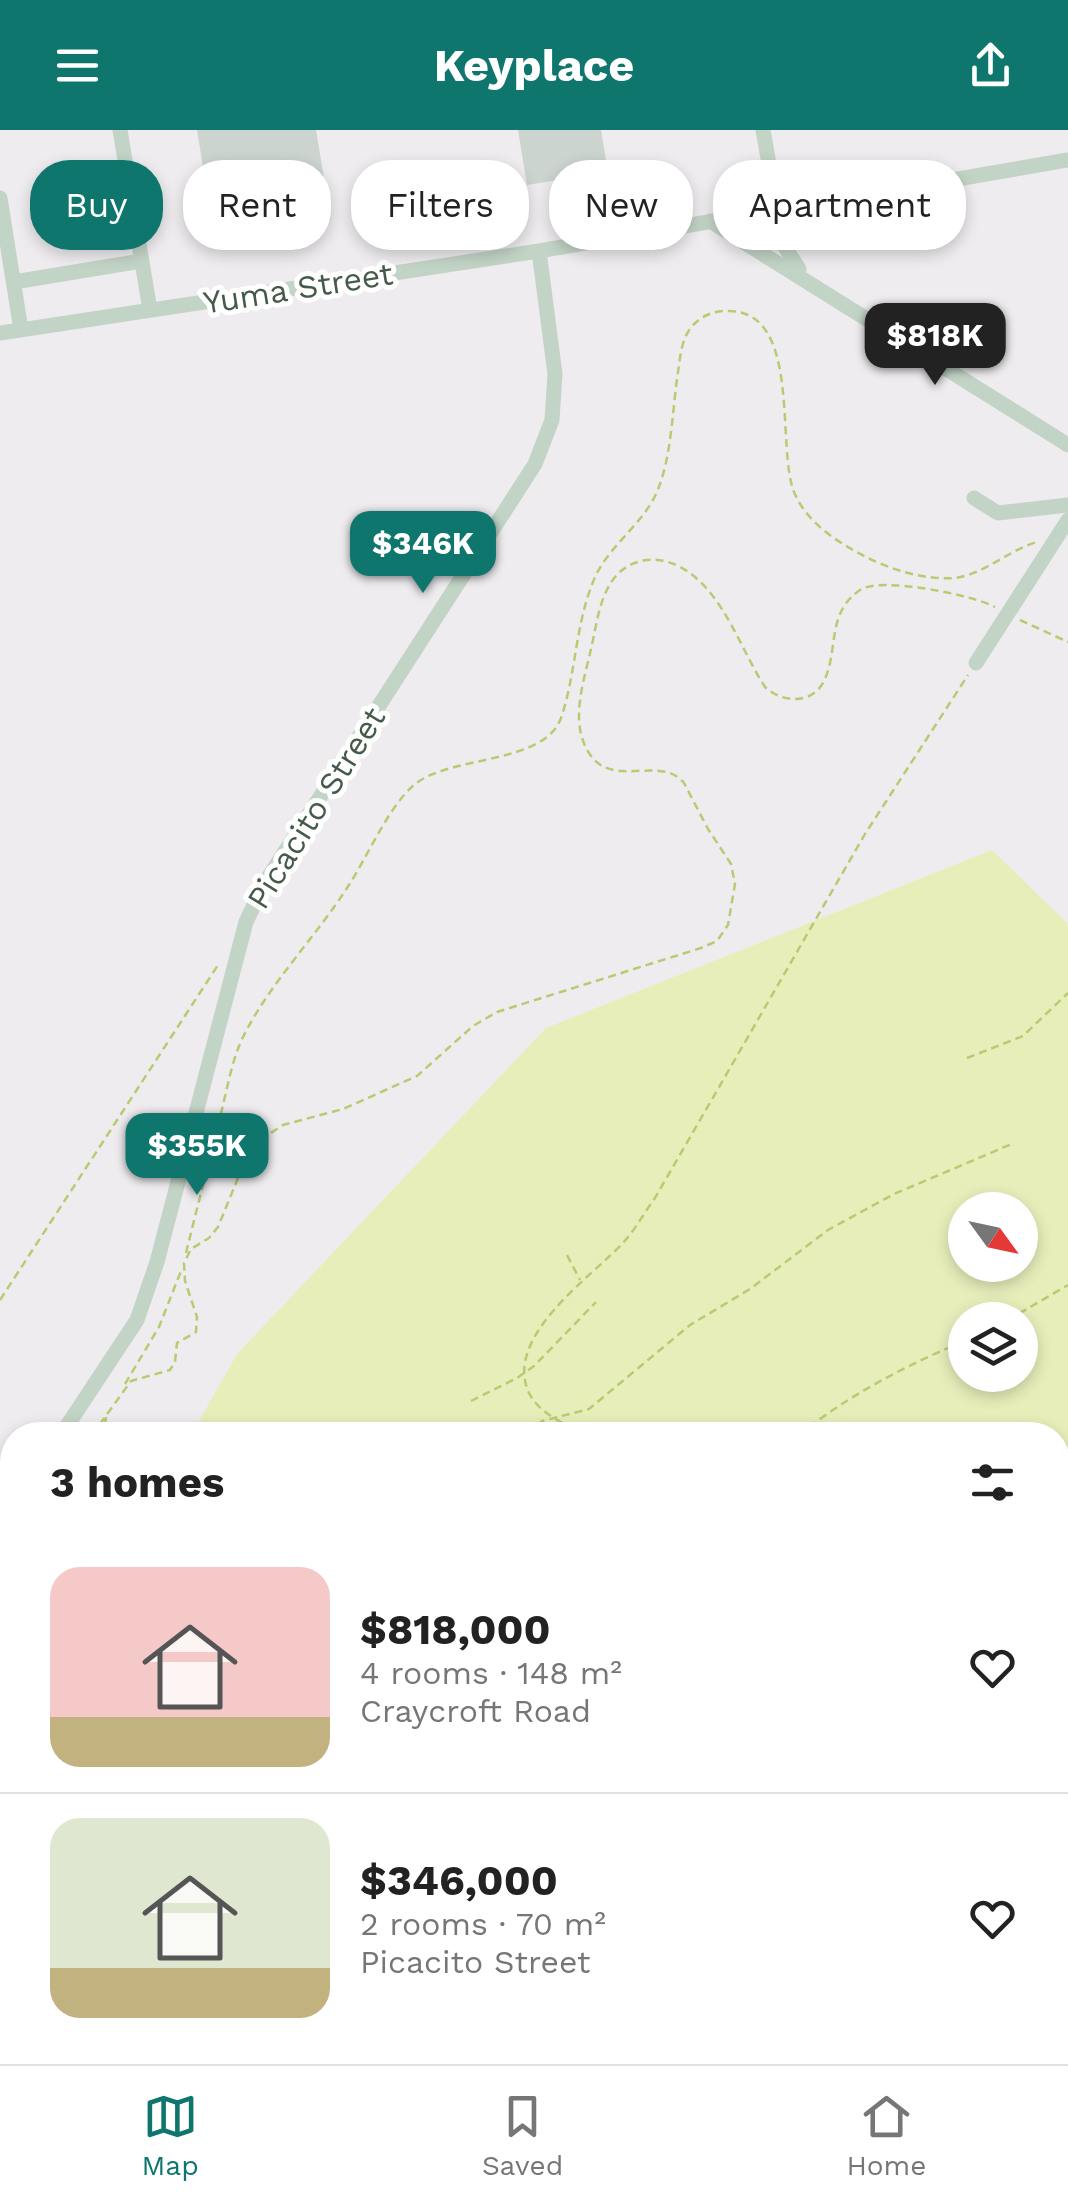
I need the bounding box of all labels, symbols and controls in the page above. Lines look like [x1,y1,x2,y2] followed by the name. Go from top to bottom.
[50,38,105,93] icon: menu
[963,38,1018,93] icon: share
[434,39,634,92] text: Keyplace
[30,160,163,250] chip: Buy
[183,160,331,250] chip: Rent
[351,160,529,250] chip: Filters
[549,160,693,250] chip: New
[713,160,966,250] chip: Apartment
[200,254,396,322] street label: Yuma Street
[865,303,1005,388] pin: $818K
[887,316,983,354] text: $818K
[353,511,493,596] pin: $346K
[372,524,474,562] text: $346K
[239,700,393,916] street label: Picacito Street
[127,1113,267,1198] pin: $355K
[148,1126,246,1164] text: $355K
[948,1192,1038,1282] north arrow
[948,1192,1038,1392] map controls
[948,1302,1038,1392] button: layers
[965,1455,1020,1510] icon: filters
[50,1458,224,1507] text: 3 homes
[360,1605,551,1654] text: $818,000
[130,1607,250,1727] icon: home
[965,1640,1020,1695] icon: heart
[360,1654,622,1692] text: 4 rooms · 148 m²
[360,1692,591,1730] text: Craycroft Road
[360,1856,558,1905] text: $346,000
[130,1858,250,1978] icon: home
[965,1891,1020,1946] icon: heart
[360,1905,606,1943] text: 2 rooms · 70 m²
[360,1943,590,1981] text: Picacito Street
[142,2089,199,2182] tab: Map
[482,2089,563,2182] tab: Saved
[846,2089,926,2182] tab: Home

